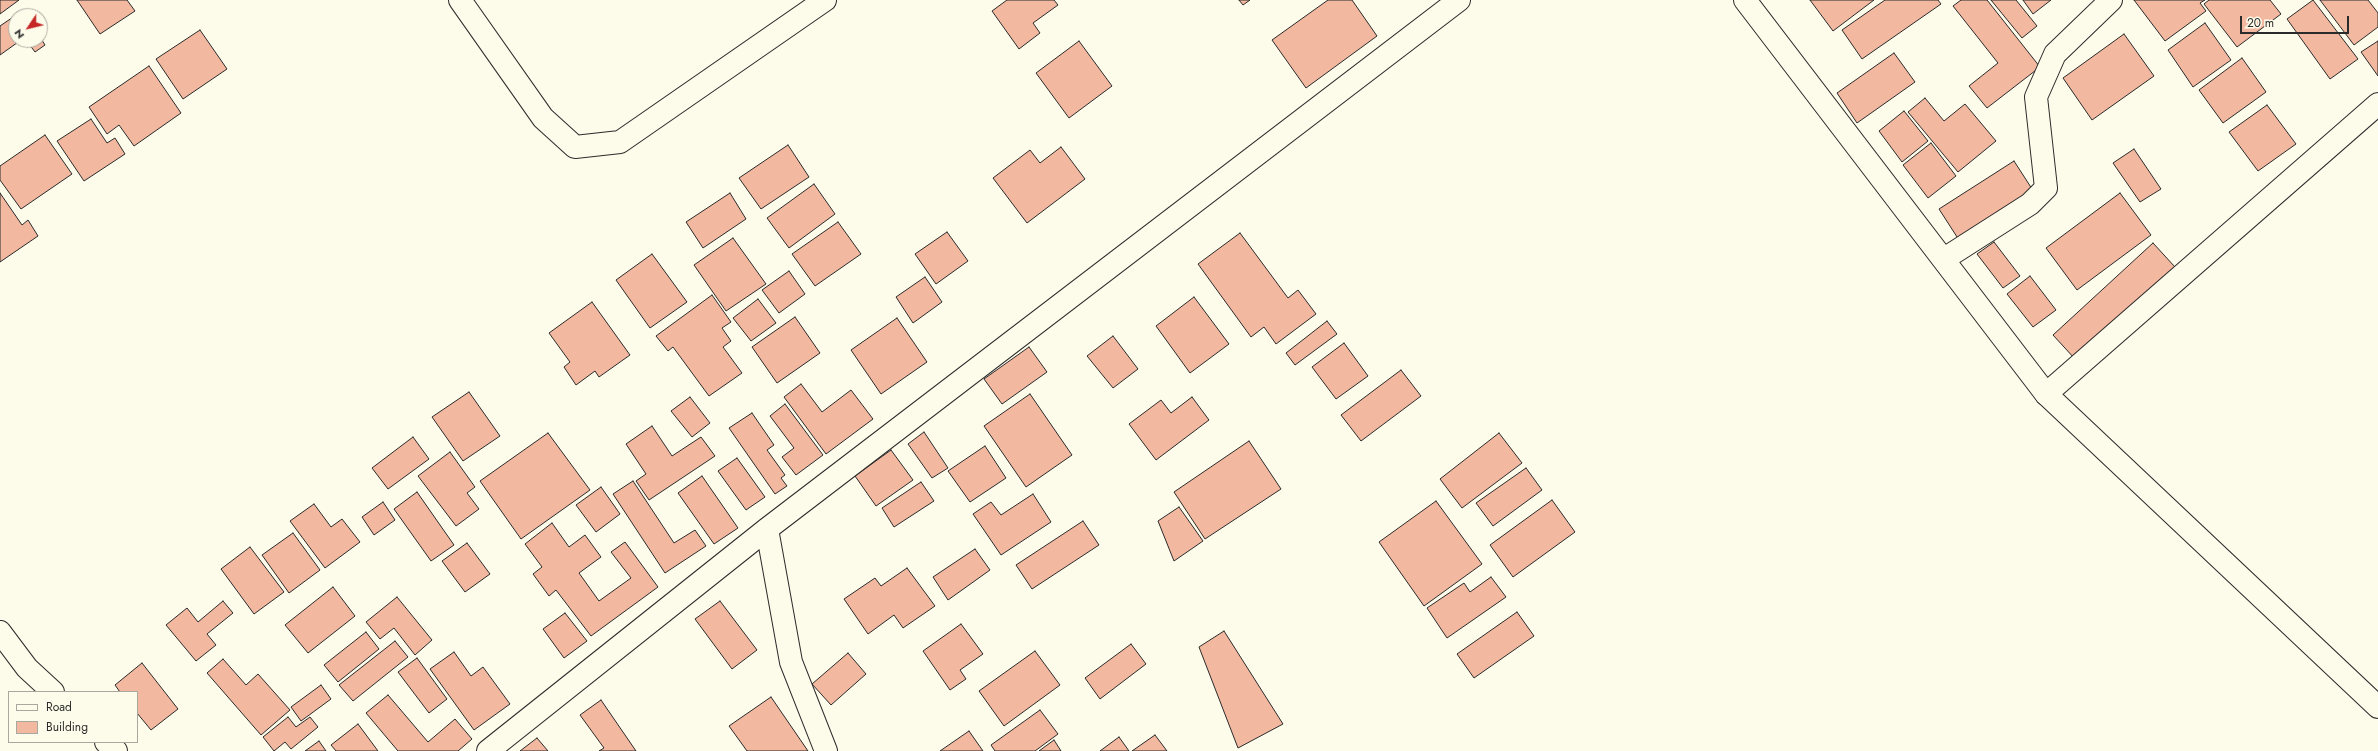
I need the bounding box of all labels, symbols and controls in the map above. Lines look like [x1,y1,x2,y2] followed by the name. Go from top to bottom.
[8,8,48,48] north arrow
[2242,8,2351,34] scale bar
[2247,14,2274,32] text: 20 m
[10,26,28,42] text: N
[8,691,138,743] legend
[46,698,72,716] text: Road
[46,718,88,736] text: Building

